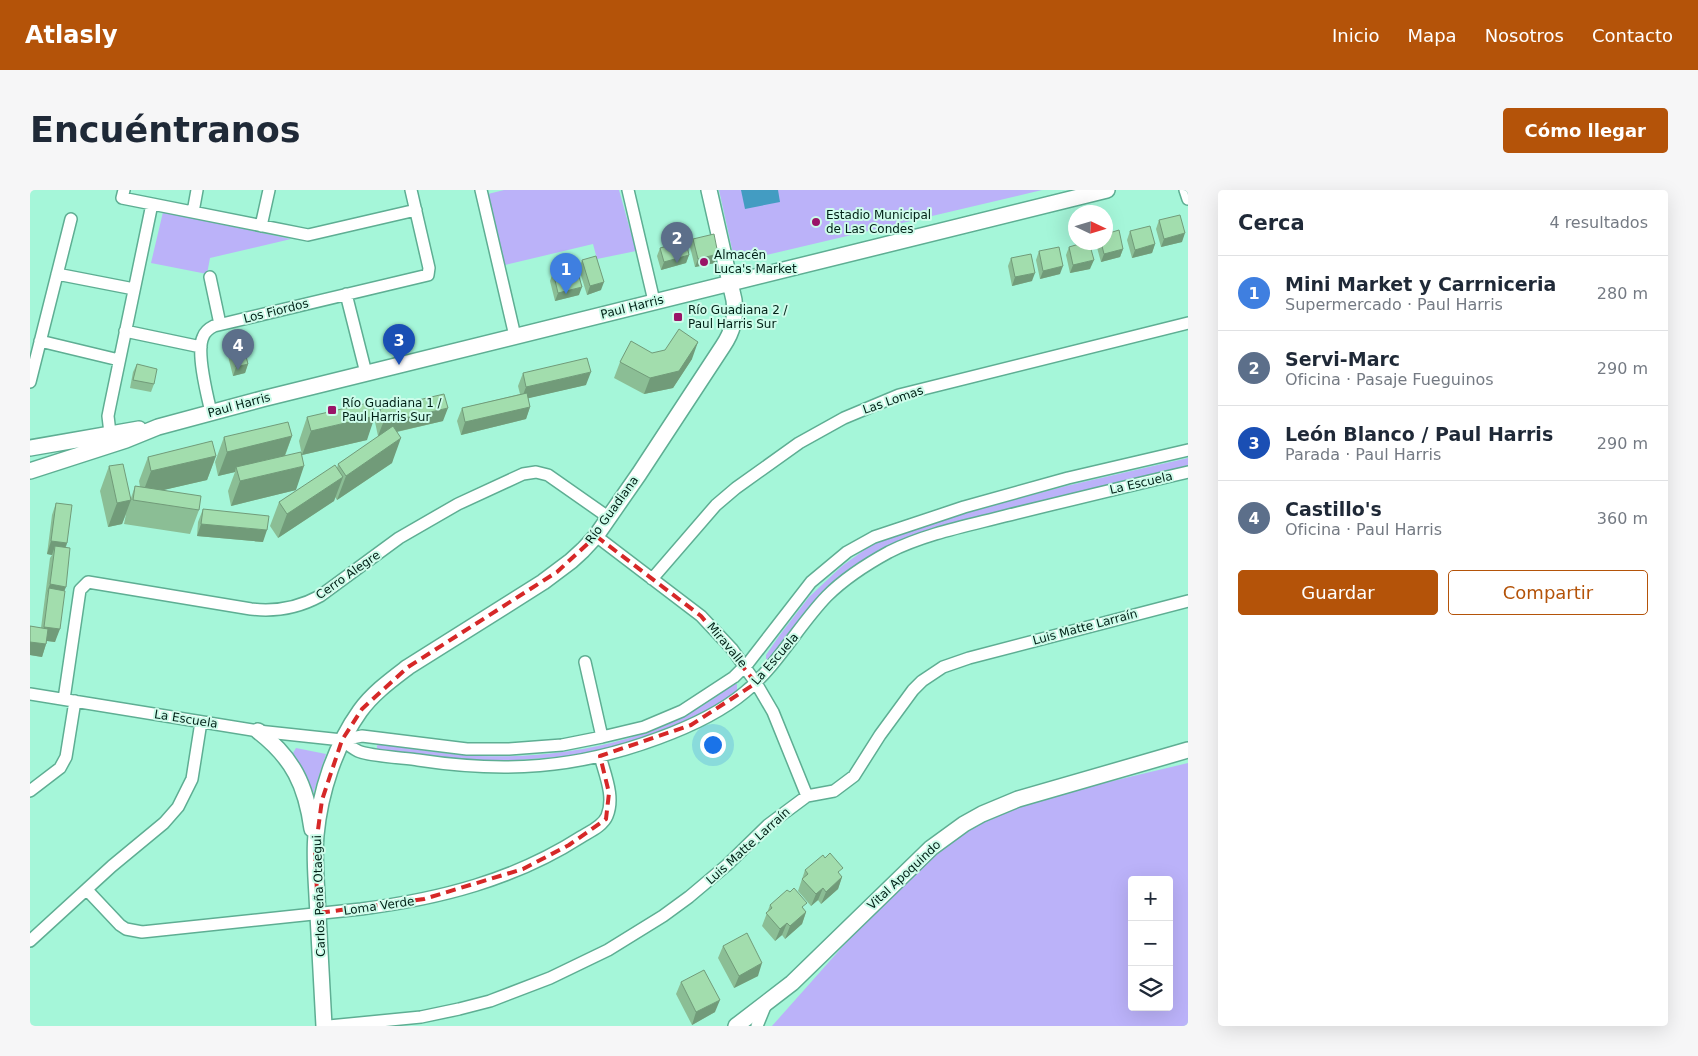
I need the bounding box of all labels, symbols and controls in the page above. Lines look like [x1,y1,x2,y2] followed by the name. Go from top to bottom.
[25,21,118,49] text: Atlasly
[1332,25,1380,46] text: Inicio
[1408,25,1457,46] text: Mapa
[1485,25,1564,46] text: Nosotros
[1592,25,1673,46] text: Contacto
[1503,108,1668,153] button: Cómo llegar
[30,110,301,150] text: Encuéntranos
[1068,205,1113,250] north arrow
[826,208,931,236] place label: Estadio Municipal de Las Condes
[1238,211,1305,235] text: Cerca
[1549,213,1648,232] text: 4 resultados
[810,216,822,228] marker: Estadio Municipal de Las Condes
[661,222,693,263] pin: 2
[714,248,797,276] place label: Almacên Luca's Market
[550,253,582,294] pin: 1
[698,256,710,268] marker: Almacên Luca's Market
[1285,273,1556,295] text: Mini Market y Carrniceria
[1248,284,1260,303] text: 1
[1597,284,1648,303] text: 280 m
[599,292,665,322] street label: Paul Harris
[1285,295,1503,314] text: Supermercado · Paul Harris
[242,296,310,326] street label: Los Fiordos
[688,303,789,331] place label: Río Guadiana 2 / Paul Harris Sur
[672,311,684,323] marker: Río Guadiana 2 / Paul Harris Sur
[383,324,415,365] pin: 3
[222,329,254,370] pin: 4
[1285,348,1400,370] text: Servi-Marc
[1248,359,1260,378] text: 2
[1597,359,1648,378] text: 290 m
[1285,370,1494,389] text: Oficina · Pasaje Fueguinos
[861,383,925,417] street label: Las Lomas
[206,390,272,420] street label: Paul Harris
[342,396,443,424] place label: Río Guadiana 1 / Paul Harris Sur
[326,404,338,416] marker: Río Guadiana 1 / Paul Harris Sur
[1285,423,1553,445] text: León Blanco / Paul Harris
[1248,434,1260,453] text: 3
[1597,434,1648,453] text: 290 m
[1285,445,1441,464] text: Parada · Paul Harris
[1108,469,1174,497] street label: La Escuela
[583,473,641,547] street label: Río Guadiana
[1285,498,1382,520] text: Castillo's
[1248,509,1260,528] text: 4
[1597,509,1648,528] text: 360 m
[1285,520,1442,539] text: Oficina · Paul Harris
[313,548,383,602] street label: Cerro Alegre
[1238,570,1438,615] button: Guardar
[1448,570,1648,615] button: Compartir
[1031,606,1139,648] street label: Luis Matte Larraín
[704,620,750,670] street label: Miravalle
[749,630,801,688] street label: La Escuela
[153,707,219,731] street label: La Escuela
[700,732,726,758] your location
[703,805,793,887] street label: Luis Matte Larraín
[310,835,328,957] street label: Carlos Peña Otaegui
[865,838,943,912] street label: Vital Apoquindo
[1128,876,1173,1011] map controls
[1128,876,1173,921] button: +
[343,894,415,918] street label: Loma Verde
[1128,921,1173,966] button: −
[1128,966,1173,1011] button: layers

